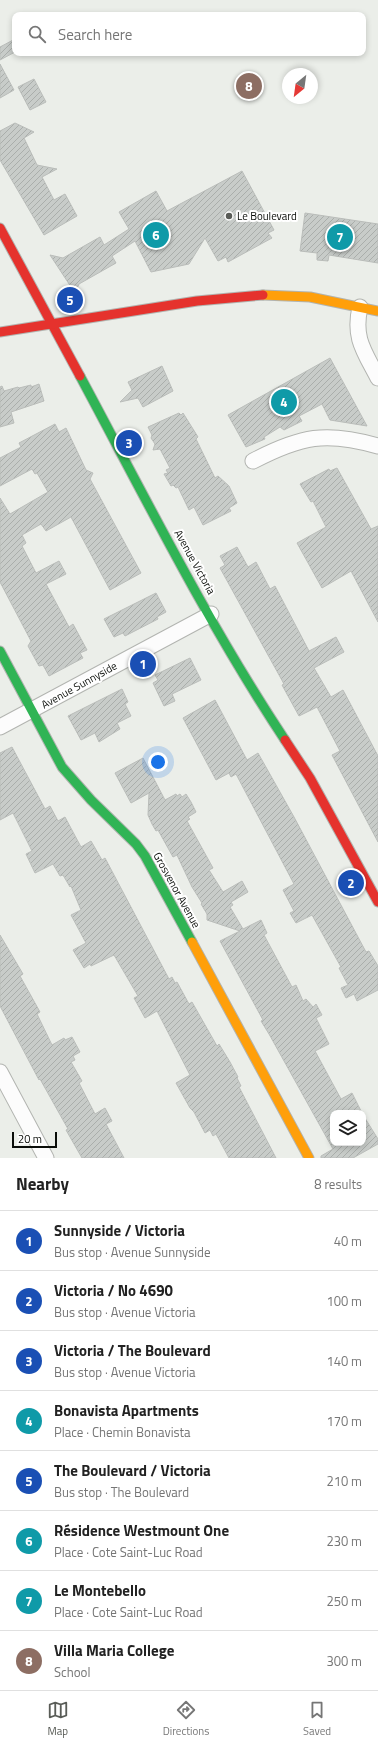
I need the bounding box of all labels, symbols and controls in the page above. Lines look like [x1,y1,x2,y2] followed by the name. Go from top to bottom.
[12,12,366,56] search box
[26,23,48,45] icon: search
[58,23,132,46] text: Search here
[282,68,318,104] north arrow
[236,71,262,101] pin: 8
[237,208,297,224] place label: Le Boulevard
[224,211,234,221] marker: Le Boulevard
[143,220,169,250] pin: 6
[327,222,353,252] pin: 7
[57,285,83,315] pin: 5
[271,387,297,417] pin: 4
[116,428,142,458] pin: 3
[171,527,220,598] street label: Avenue Victoria
[130,649,156,679] pin: 1
[38,657,120,712] street label: Avenue Sunnyside
[148,752,168,772] your location
[150,849,205,931] street label: Grosvenor Avenue
[338,868,364,898] pin: 2
[330,1110,366,1146] map controls
[330,1110,366,1146] button: layers
[12,1130,57,1149] scale bar
[18,1131,42,1147] text: 20 m
[16,1171,69,1197] text: Nearby
[314,1174,362,1194] text: 8 results
[54,1219,185,1242] text: Sunnyside / Victoria
[25,1231,33,1251] text: 1
[334,1231,362,1251] text: 40 m
[54,1242,211,1262] text: Bus stop · Avenue Sunnyside
[54,1279,173,1302] text: Victoria / No 4690
[25,1291,33,1311] text: 2
[326,1291,362,1311] text: 100 m
[54,1302,196,1322] text: Bus stop · Avenue Victoria
[54,1339,211,1362] text: Victoria / The Boulevard
[25,1351,33,1371] text: 3
[326,1351,362,1371] text: 140 m
[54,1362,196,1382] text: Bus stop · Avenue Victoria
[54,1399,199,1422] text: Bonavista Apartments
[25,1411,33,1431] text: 4
[326,1411,362,1431] text: 170 m
[54,1422,191,1442] text: Place · Chemin Bonavista
[54,1459,211,1482] text: The Boulevard / Victoria
[25,1471,33,1491] text: 5
[326,1471,362,1491] text: 210 m
[54,1482,189,1502] text: Bus stop · The Boulevard
[54,1519,229,1542] text: Résidence Westmount One
[25,1531,33,1551] text: 6
[326,1531,362,1551] text: 230 m
[54,1542,203,1562] text: Place · Cote Saint-Luc Road
[54,1579,146,1602] text: Le Montebello
[25,1591,33,1611] text: 7
[326,1591,362,1611] text: 250 m
[54,1602,203,1622] text: Place · Cote Saint-Luc Road
[54,1639,174,1662] text: Villa Maria College
[25,1651,33,1671] text: 8
[326,1651,362,1671] text: 300 m
[54,1662,90,1682] text: School
[47,1699,69,1739] tab: Map
[163,1699,209,1739] tab: Directions
[303,1699,331,1739] tab: Saved

